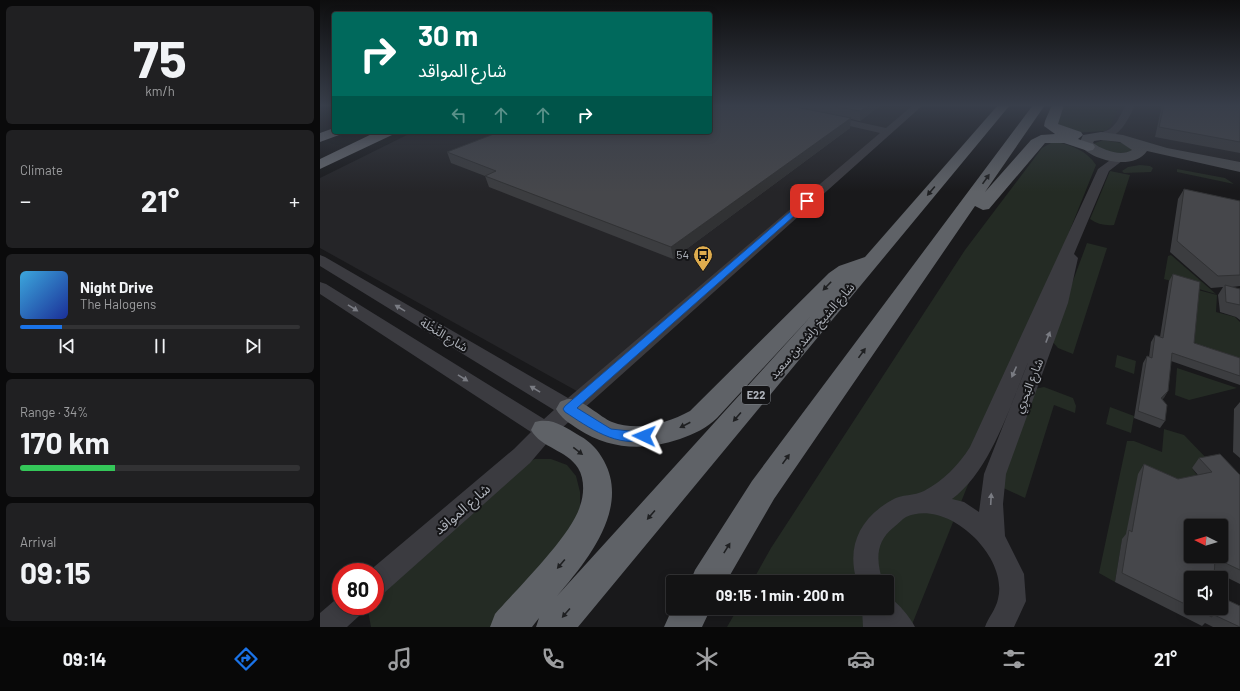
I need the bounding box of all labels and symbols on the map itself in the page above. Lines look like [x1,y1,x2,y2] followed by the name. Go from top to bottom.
[982,174,990,184] one-way arrow
[790,184,824,218] pin
[927,186,936,197] one-way arrow
[692,244,714,272] bus stop icon: 54
[676,247,689,261] place label: 54
[766,279,859,383] street label: شارع الشيخ راشد بن سعيد
[822,281,832,291] one-way arrow
[348,304,358,312] one-way arrow
[394,304,406,311] one-way arrow
[417,315,471,356] street label: شارع النَّخْلة
[1045,331,1051,343] one-way arrow
[858,348,866,359] one-way arrow
[1011,356,1049,416] street label: شارع البَحرِي
[1011,367,1017,378] one-way arrow
[458,374,468,382] one-way arrow
[529,385,541,392] one-way arrow
[742,386,770,404] road number: E22
[732,412,741,422] one-way arrow
[623,415,665,457] position arrow
[679,422,691,429] one-way arrow
[572,446,583,455] one-way arrow
[782,453,790,464] one-way arrow
[430,480,495,540] street label: شارع المواقد
[988,493,995,505] one-way arrow
[647,510,656,520] one-way arrow
[1184,519,1228,563] north arrow
[723,542,730,554] one-way arrow
[557,558,566,569] one-way arrow
[332,563,384,615] speed limit sign: 80
[562,608,571,619] one-way arrow

